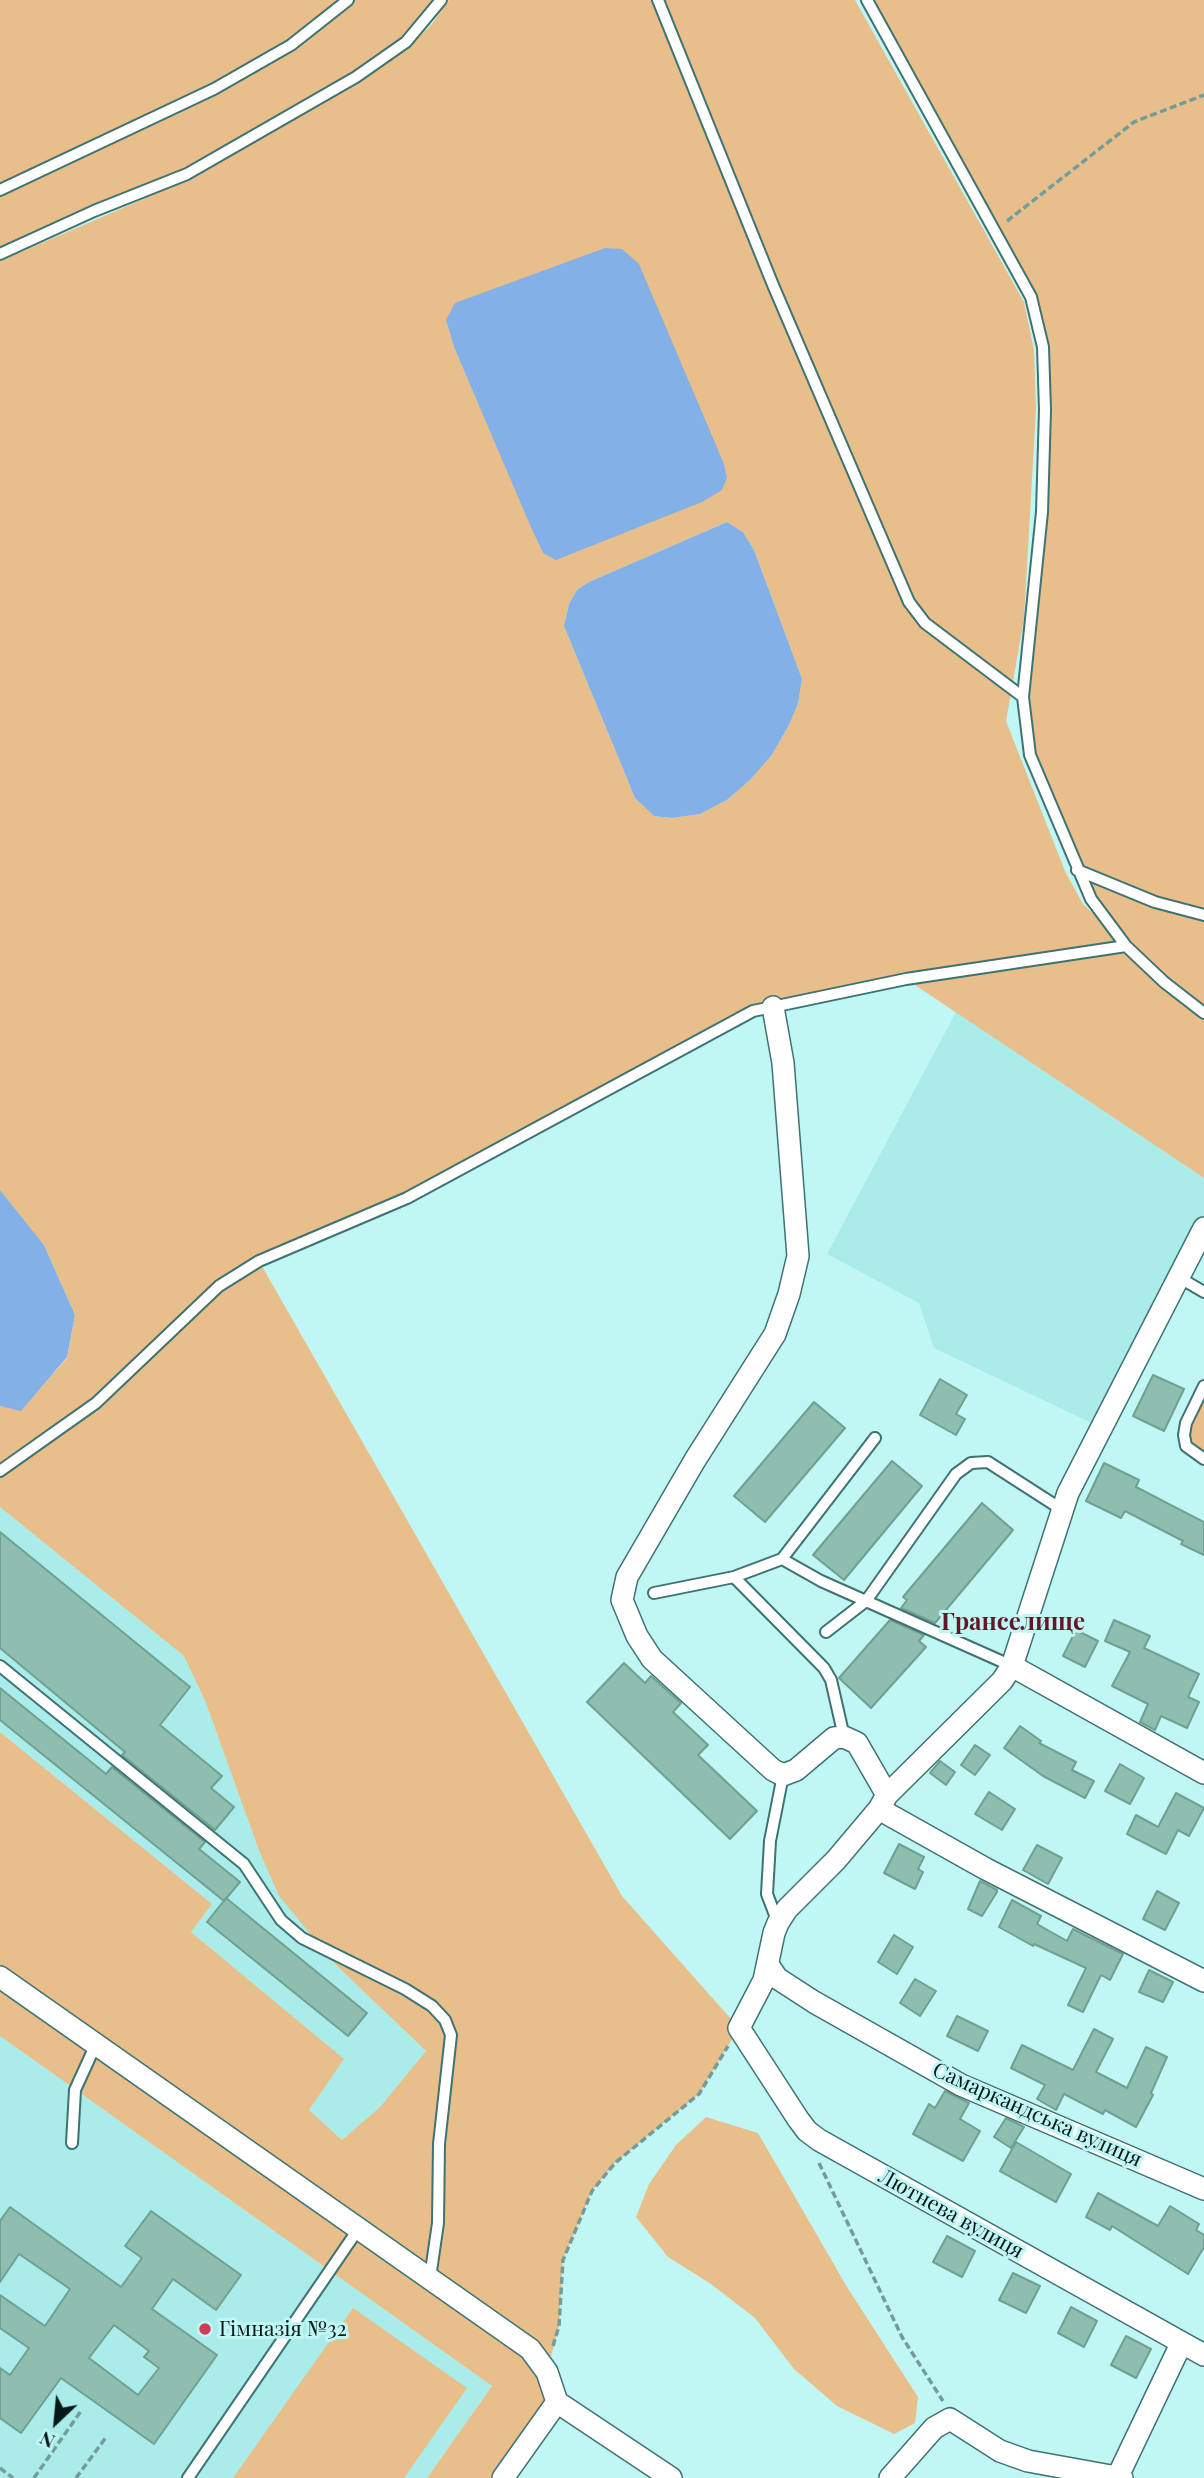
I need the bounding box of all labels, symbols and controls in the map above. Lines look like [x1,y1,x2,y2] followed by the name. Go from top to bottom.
[941,1609,1085,1637] district label: Гранселище
[928,2057,1146,2173] street label: Самаркандська вулиця
[874,2164,1028,2264] street label: Лютнева вулиця
[219,2316,347,2342] place label: Гімназія №32
[197,2321,213,2337] marker: Гімназія №32
[21,2387,91,2457] north arrow
[35,2426,59,2456] text: N

